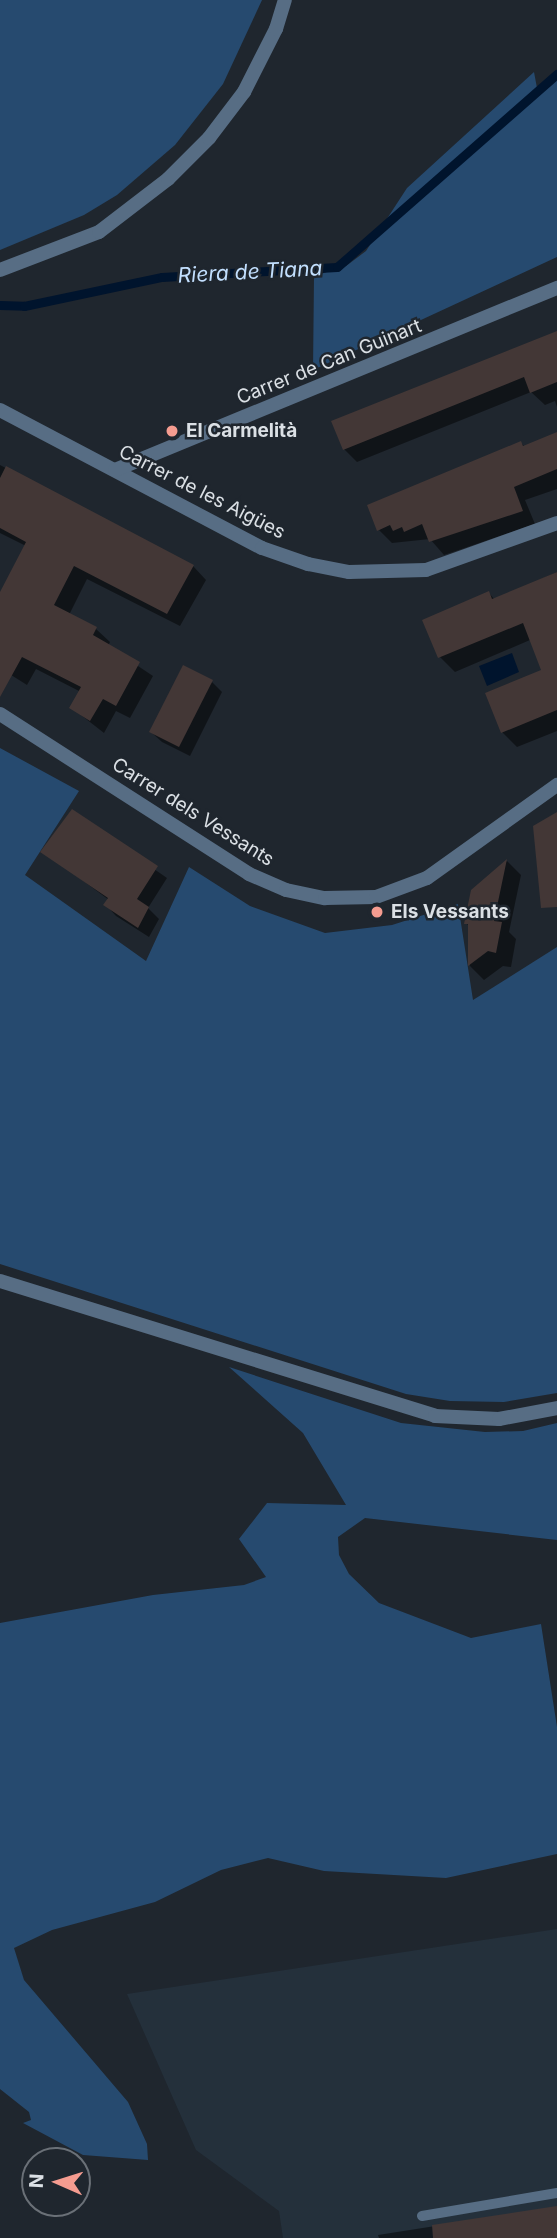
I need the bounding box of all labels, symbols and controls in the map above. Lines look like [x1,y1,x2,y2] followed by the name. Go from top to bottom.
[177,256,323,288] water label: Riera de Tiana
[233,315,425,409] street label: Carrer de Can Guinart
[186,420,297,442] place label: El Carmelità
[164,423,180,439] marker: El Carmelità
[115,440,289,544] street label: Carrer de les Aigües
[108,753,278,871] street label: Carrer dels Vessants
[391,901,509,923] place label: Els Vessants
[369,904,385,920] marker: Els Vessants
[21,2147,91,2217] north arrow
[25,2173,48,2189] text: N

